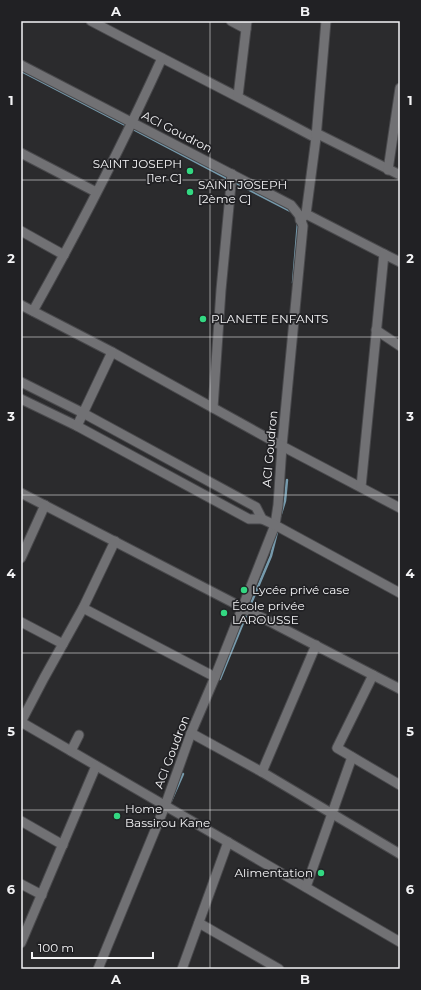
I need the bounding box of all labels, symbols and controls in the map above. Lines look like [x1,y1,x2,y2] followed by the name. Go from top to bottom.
[110,3,122,19] text: A
[300,3,310,19] text: B
[8,92,14,108] text: 1
[407,92,413,108] text: 1
[139,107,215,156] street label: ACI Goudron
[93,156,182,185] place label: SAINT JOSEPH [1er C]
[185,166,195,176] marker: SAINT JOSEPH [1er C]
[198,177,287,206] place label: SAINT JOSEPH [2ème C]
[185,187,195,197] marker: SAINT JOSEPH [2ème C]
[7,250,15,266] text: 2
[406,250,414,266] text: 2
[211,311,329,326] place label: PLANETE ENFANTS
[198,314,208,324] marker: PLANETE ENFANTS
[6,408,15,424] text: 3
[405,408,414,424] text: 3
[259,410,280,488] street label: ACI Goudron
[7,565,16,581] text: 4
[406,565,415,581] text: 4
[252,582,349,597] place label: Lycée privé case
[239,585,249,595] marker: Lycée privé case
[232,598,305,627] place label: École privée LAROUSSE
[219,608,229,618] marker: École privée LAROUSSE
[151,713,192,790] street label: ACI Goudron
[7,723,15,739] text: 5
[406,723,414,739] text: 5
[125,801,210,830] place label: Home Bassirou Kane
[112,811,122,821] marker: Home Bassirou Kane
[234,865,313,880] place label: Alimentation
[316,868,326,878] marker: Alimentation
[7,881,16,897] text: 6
[406,881,415,897] text: 6
[32,934,153,960] scale bar
[38,940,74,955] text: 100 m
[110,971,122,987] text: A
[300,971,310,987] text: B

